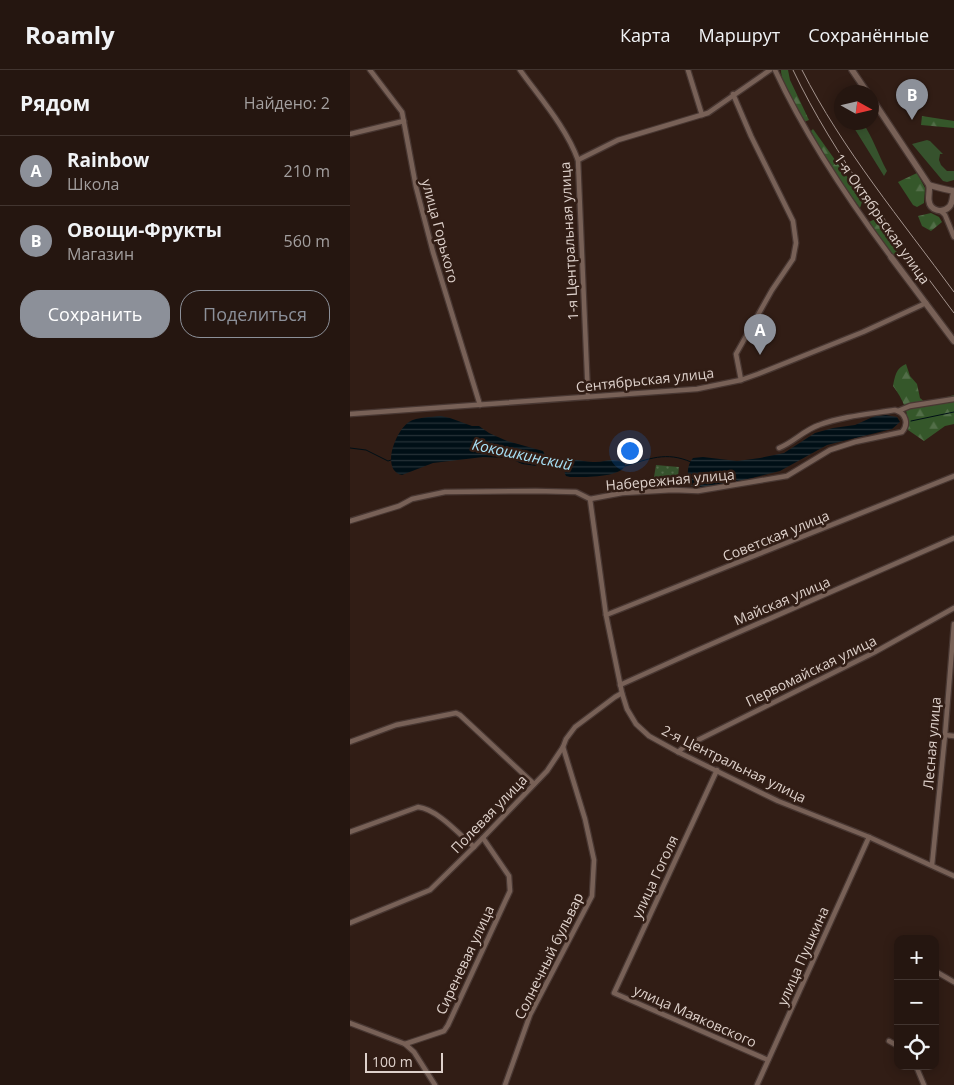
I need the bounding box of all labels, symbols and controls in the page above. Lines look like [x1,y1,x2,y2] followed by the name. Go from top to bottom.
[25,18,115,51] text: Roamly
[620,23,670,47] text: Карта
[698,23,780,47] text: Маршрут
[808,23,929,47] text: Сохранённые
[896,79,928,120] pin: B
[834,85,879,130] north arrow
[20,89,90,117] text: Рядом
[244,92,330,114] text: Найдено: 2
[67,147,149,173] text: Rainbow
[830,150,935,288] street label: 1-я Октябрьская улица
[30,160,42,182] text: A
[284,160,330,182] text: 210 m
[555,161,582,321] street label: 1-я Центральная улица
[67,173,119,195] text: Школа
[417,177,463,285] street label: улица Горького
[67,217,222,243] text: Овощи-Фрукты
[31,230,41,252] text: B
[284,230,330,252] text: 560 m
[67,243,134,265] text: Магазин
[20,290,170,338] button: Сохранить
[180,290,330,338] button: Поделиться
[744,314,776,355] pin: A
[575,363,715,396] street label: Сентябрьская улица
[470,434,574,474] water label: Кокошкинский
[617,438,643,464] your location
[605,464,735,495] street label: Набережная улица
[720,506,832,566] street label: Советская улица
[731,572,833,629] street label: Майская улица
[742,631,879,711] street label: Первомайская улица
[918,696,945,790] street label: Лесная улица
[659,720,810,807] street label: 2-я Центральная улица
[446,770,531,857] street label: Полевая улица
[627,832,682,922] street label: улица Гоголя
[510,889,587,1022] street label: Солнечный бульвар
[431,902,498,1018] street label: Сиреневая улица
[772,903,833,1008] street label: улица Пушкина
[894,935,939,1070] map controls
[894,935,939,980] button: +
[631,980,760,1051] street label: улица Маяковского
[894,980,939,1025] button: −
[894,1025,939,1070] button: locate
[365,1050,442,1073] scale bar
[372,1052,413,1071] text: 100 m

